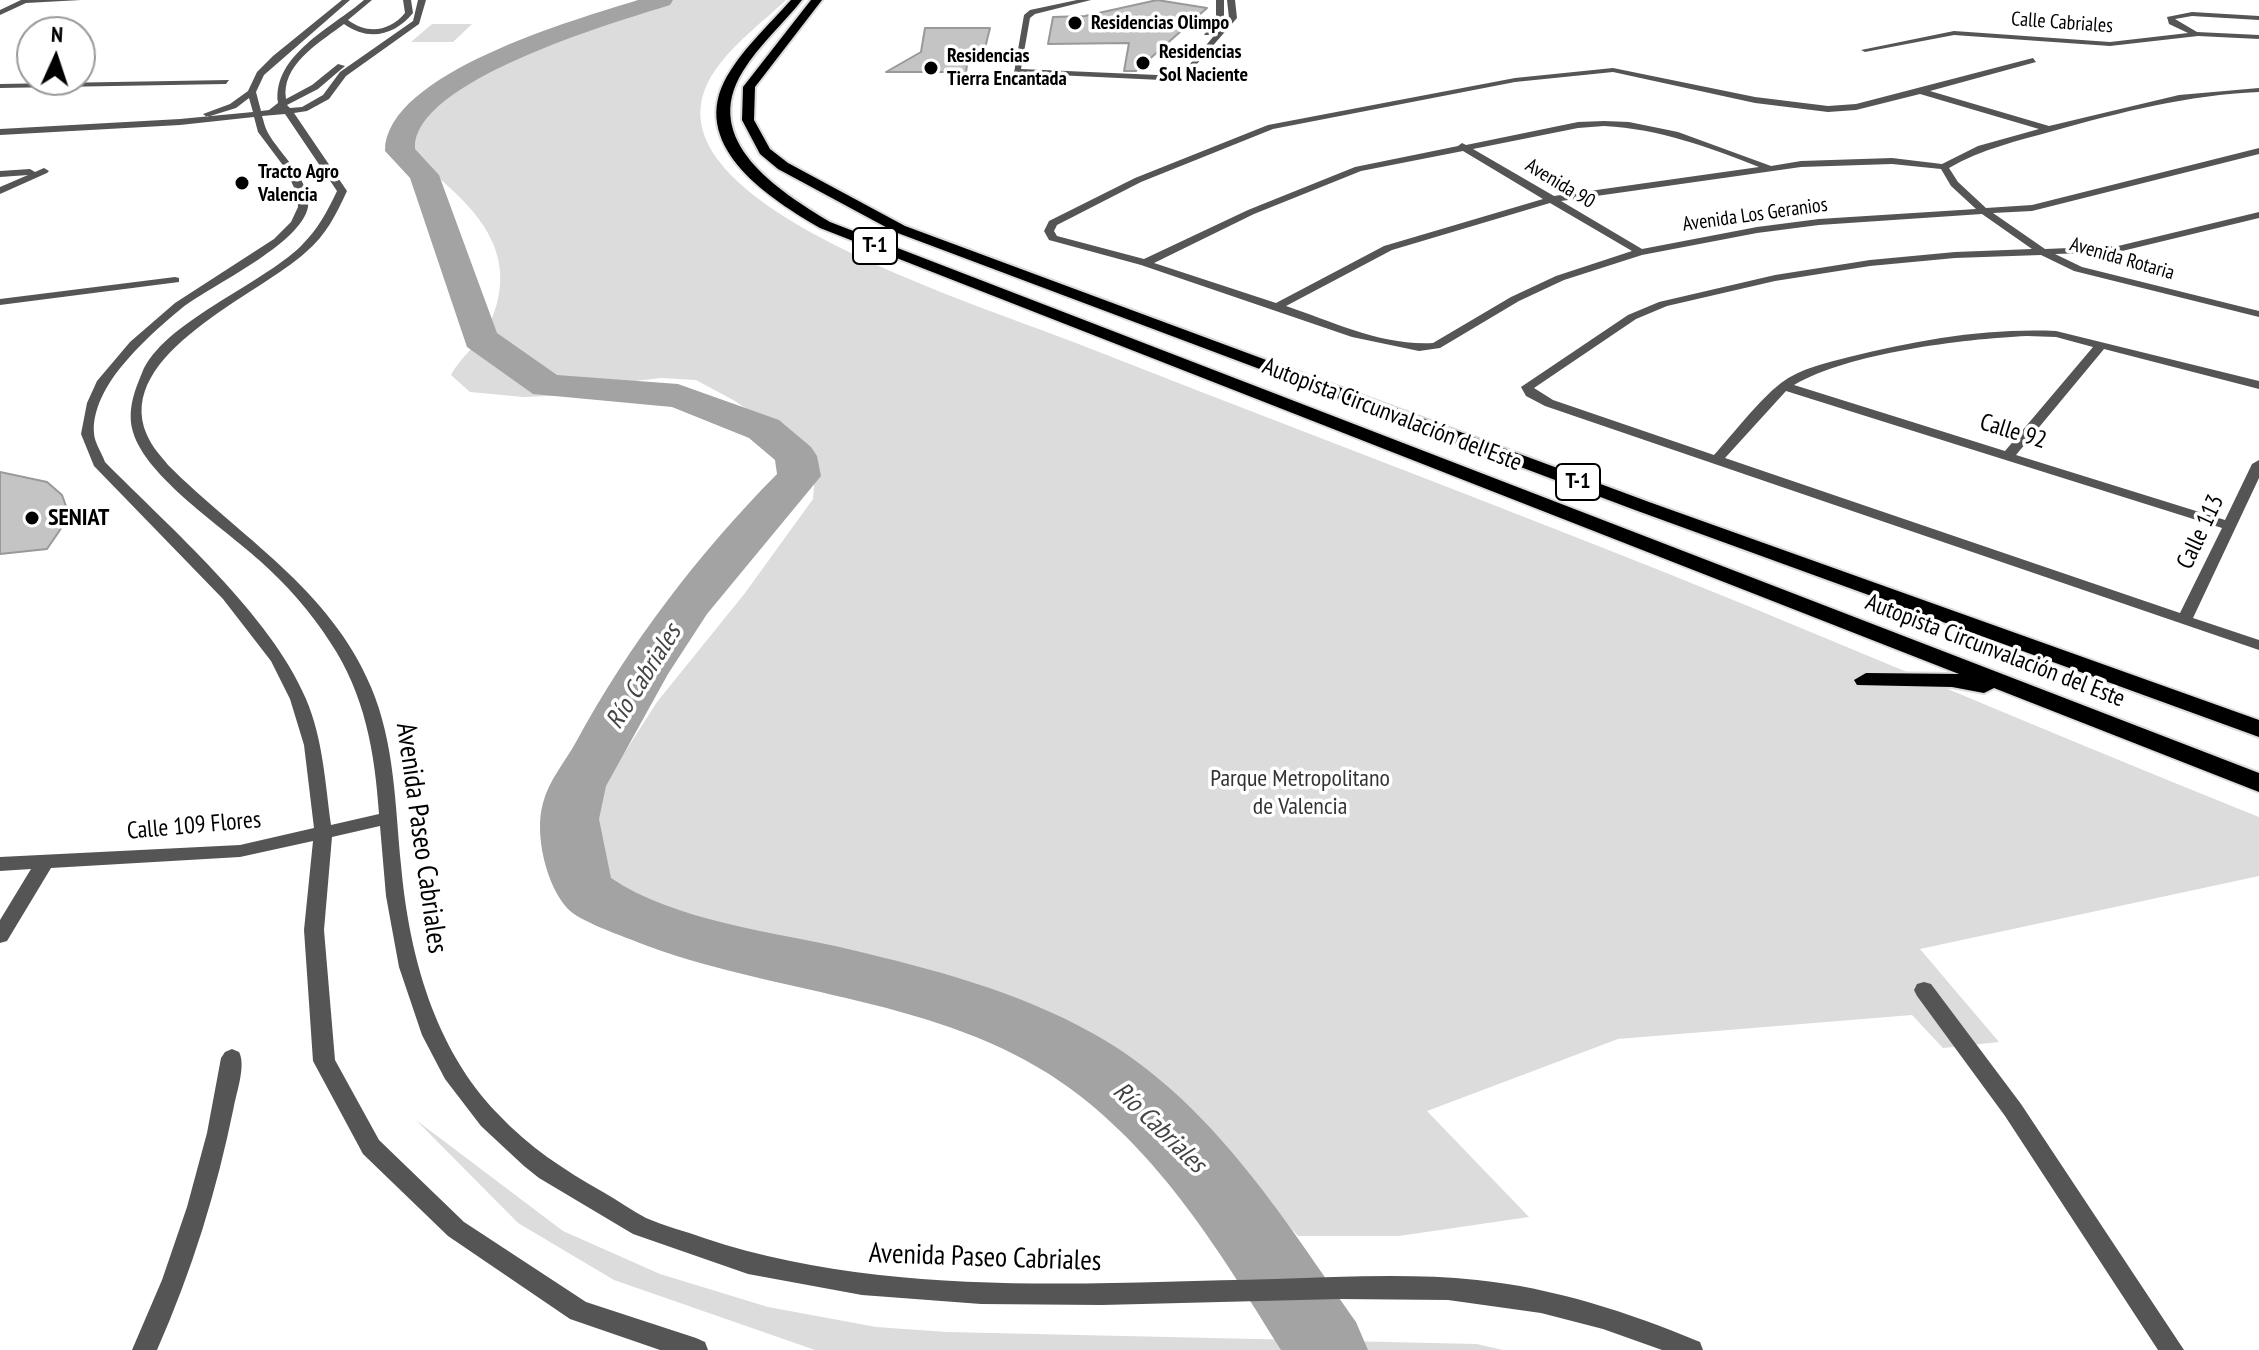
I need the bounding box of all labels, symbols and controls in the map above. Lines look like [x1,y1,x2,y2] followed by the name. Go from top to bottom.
[2010,7,2114,39] street label: Calle Cabriales
[1091,11,1229,35] place label: Residencias Olimpo
[1066,14,1084,32] marker: Residencias Olimpo
[16,16,96,96] north arrow
[50,20,64,48] text: N
[1159,40,1248,87] place label: Residencias Sol Naciente
[947,44,1067,91] place label: Residencias Tierra Encantada
[1134,54,1152,72] marker: Residencias Sol Naciente
[922,59,940,77] marker: Residencias Tierra Encantada
[1521,154,1599,214] street label: Avenida 90
[258,160,339,207] place label: Tracto Agro Valencia
[233,174,251,192] marker: Tracto Agro Valencia
[1681,193,1829,237] street label: Avenida Los Geranios
[853,228,897,264] road number: T-1
[2067,233,2177,285] street label: Avenida Rotaria
[1258,352,1526,478] street label: Autopista Circunvalación del Este
[1976,408,2050,456] street label: Calle 92
[1556,464,1600,500] road number: T-1
[2171,490,2231,574] street label: Calle 113
[48,504,109,532] place label: SENIAT
[23,509,41,527] marker: SENIAT
[1861,588,2129,714] street label: Autopista Circunvalación del Este
[600,619,688,735] water label: Río Cabriales
[388,720,454,956] street label: Avenida Paseo Cabriales
[1210,765,1390,821] park label: Parque Metropolitano de Valencia
[126,806,262,846] street label: Calle 109 Flores
[1106,1076,1212,1180] water label: Río Cabriales
[868,1237,1102,1279] street label: Avenida Paseo Cabriales

